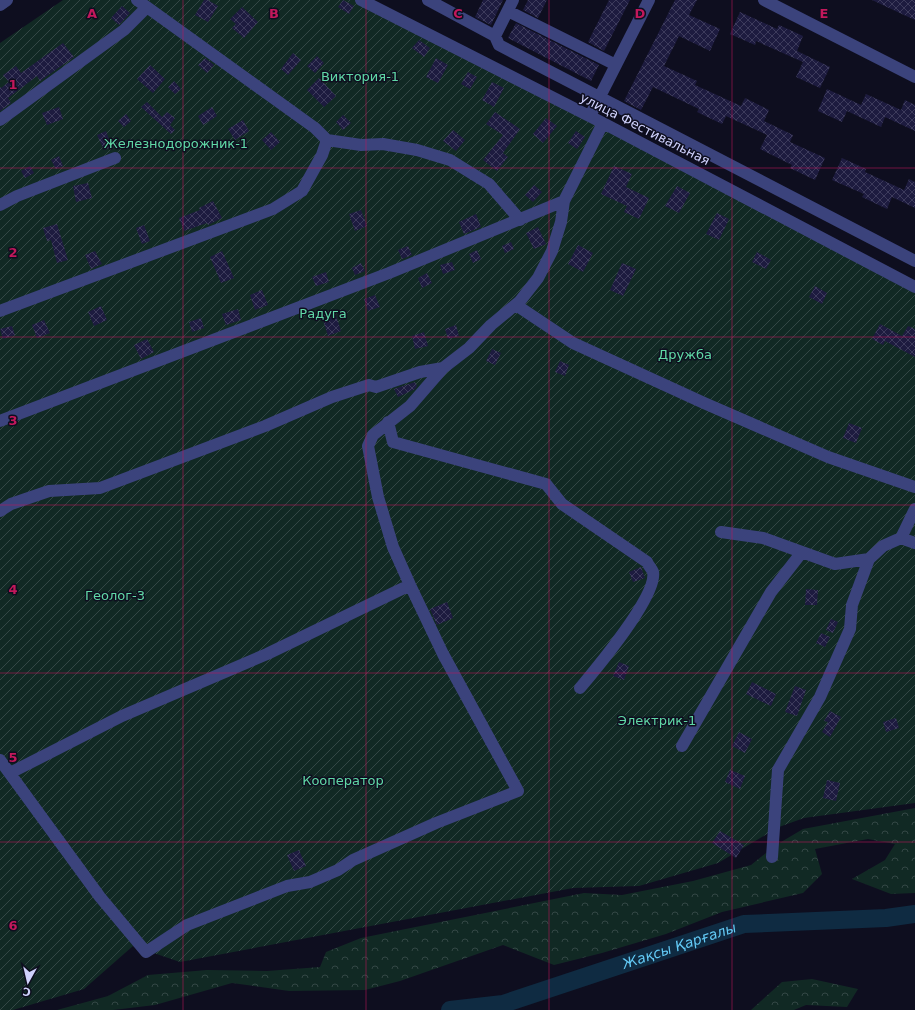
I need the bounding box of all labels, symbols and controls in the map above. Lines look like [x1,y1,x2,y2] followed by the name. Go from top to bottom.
[87,6,97,21] text: A
[269,6,279,21] text: B
[453,6,463,21] text: C
[635,6,646,21] text: D
[820,6,828,21] text: E
[321,69,399,84] park label: Виктория-1
[8,77,18,92] text: 1
[578,90,712,168] street label: улица Фестивальная
[104,136,248,151] park label: Железнодорожник-1
[8,245,18,260] text: 2
[299,306,347,321] park label: Радуга
[658,347,712,362] park label: Дружба
[8,413,18,428] text: 3
[8,582,18,597] text: 4
[85,588,145,603] park label: Геолог-3
[618,713,696,728] park label: Электрик-1
[8,750,18,765] text: 5
[302,773,384,788] park label: Кооператор
[8,918,18,933] text: 6
[619,919,738,972] water label: Жақсы Қарғалы
[8,962,48,1002] north arrow
[22,984,32,998] text: С

